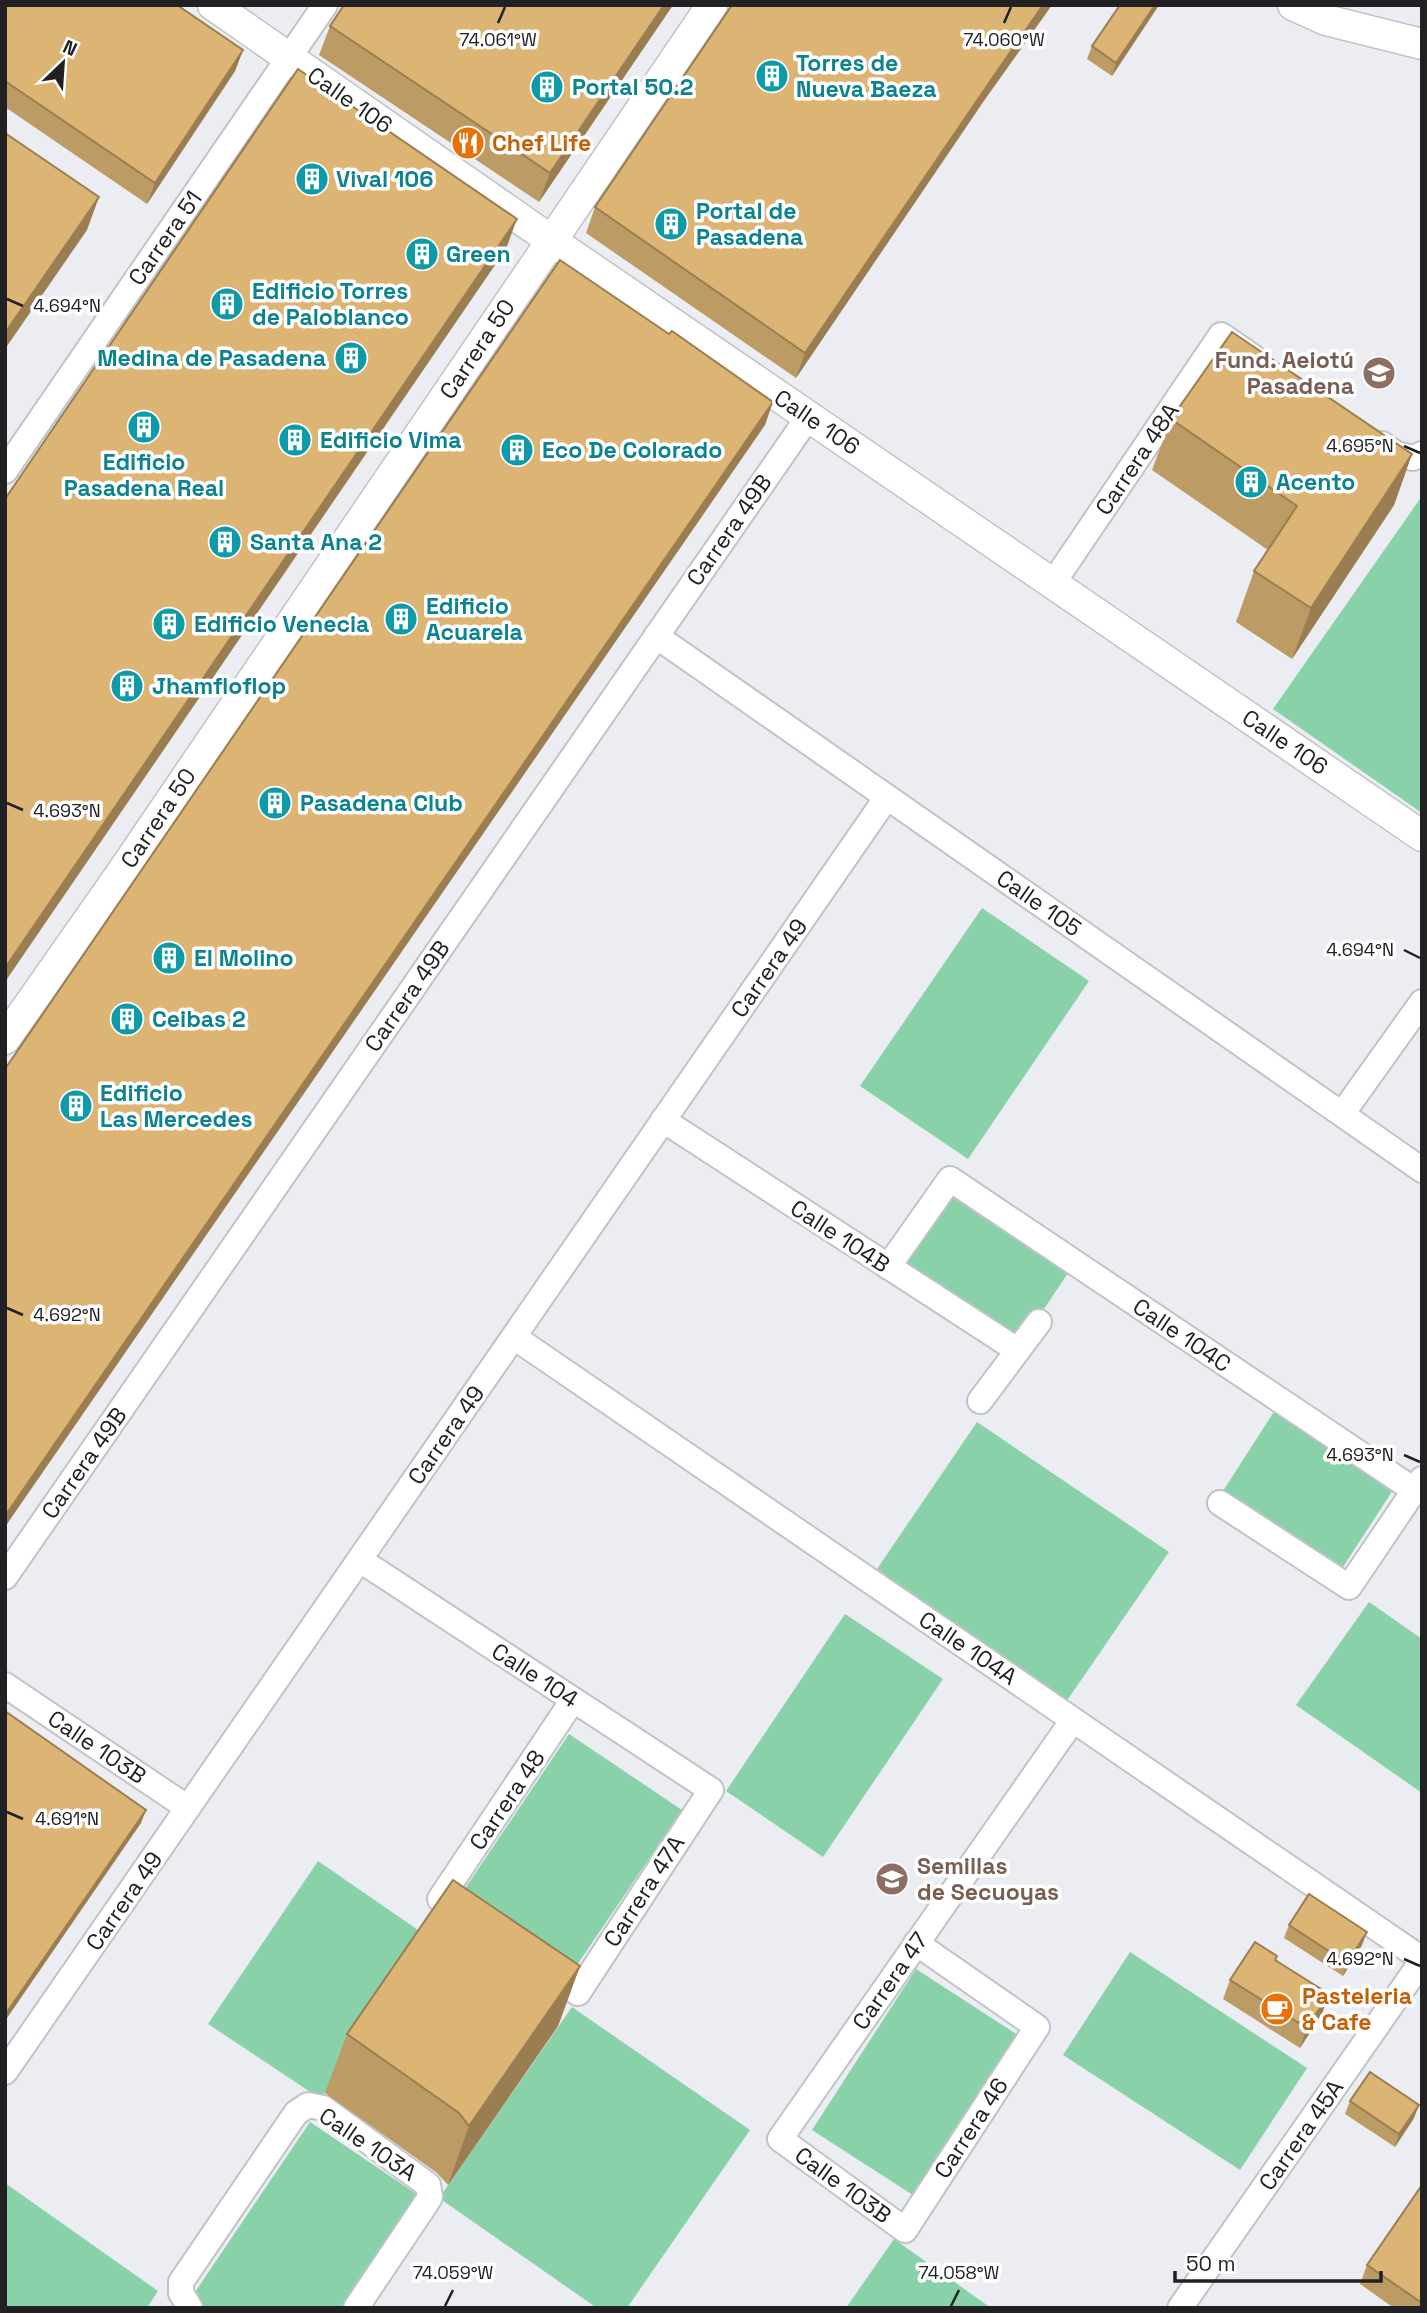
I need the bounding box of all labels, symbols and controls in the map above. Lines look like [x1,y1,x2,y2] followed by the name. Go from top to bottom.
[28,28,98,98] north arrow
[459,28,537,51] text: 74.061°W
[963,28,1045,51] text: 74.060°W
[59,34,81,62] text: N
[796,48,937,104] place label: Torres de Nueva Baeza
[753,57,791,95] building icon: Torres de Nueva Baeza
[302,60,398,140] street label: Calle 106
[528,68,566,106] building icon: Portal 50.2
[572,72,694,102] place label: Portal 50.2
[449,124,487,162] restaurant icon: Chef Life
[492,128,591,158] place label: Chef Life
[293,160,331,198] building icon: Vival 106
[336,164,433,194] place label: Vival 106
[121,185,209,291] street label: Carrera 51
[696,196,803,252] place label: Portal de Pasadena
[652,205,690,243] building icon: Portal de Pasadena
[403,235,441,273] building icon: Green
[446,239,511,269] place label: Green
[252,276,409,332] place label: Edificio Torres de Paloblanco
[208,285,246,323] building icon: Edificio Torres de Paloblanco
[433,293,521,405] street label: Carrera 50
[33,294,101,317] text: 4.694°N
[332,339,370,377] building icon: Medina de Pasadena
[97,343,326,373] place label: Medina de Pasadena
[1215,345,1354,401] place label: Fund. Aeiotú Pasadena
[1360,354,1398,392] school or university icon: Fund. Aeiotú Pasadena
[768,382,866,462] street label: Calle 106
[1088,397,1186,521] street label: Carrera 48A
[125,408,163,446] building icon: Edificio Pasadena Real
[276,421,314,459] building icon: Edificio Vima
[320,425,462,455] place label: Edificio Vima
[498,431,536,469] building icon: Eco De Colorado
[1326,434,1394,457] text: 4.695°N
[542,435,722,465] place label: Eco De Colorado
[64,447,224,503] place label: Edificio Pasadena Real
[1232,463,1270,501] building icon: Acento
[1276,467,1355,497] place label: Acento
[680,468,778,592] street label: Carrera 49B
[206,523,244,561] building icon: Santa Ana 2
[250,527,382,557] place label: Santa Ana 2
[426,591,523,647] place label: Edificio Acuarela
[382,600,420,638] building icon: Edificio Acuarela
[150,605,188,643] building icon: Edificio Venecia
[194,609,369,639] place label: Edificio Venecia
[108,667,146,705] building icon: Jhamfloflop
[152,671,286,701] place label: Jhamfloflop
[1236,702,1334,782] street label: Calle 106
[114,762,202,874] street label: Carrera 50
[256,784,294,822] building icon: Pasadena Club
[300,788,463,818] place label: Pasadena Club
[33,799,101,822] text: 4.693°N
[991,863,1087,943] street label: Calle 105
[724,913,814,1023] street label: Carrera 49
[358,934,456,1058] street label: Carrera 49B
[1326,938,1394,961] text: 4.694°N
[150,939,188,977] building icon: El Molino
[194,943,294,973] place label: El Molino
[108,1000,146,1038] building icon: Ceibas 2
[152,1004,246,1034] place label: Ceibas 2
[100,1078,253,1134] place label: Edificio Las Mercedes
[57,1087,95,1125] building icon: Edificio Las Mercedes
[785,1193,895,1279] street label: Calle 104B
[1127,1291,1237,1379] street label: Calle 104C
[33,1303,101,1326] text: 4.692°N
[401,1380,491,1490] street label: Carrera 49
[35,1401,133,1525] street label: Carrera 49B
[1326,1443,1394,1466] text: 4.693°N
[913,1604,1023,1692] street label: Calle 104A
[486,1636,584,1714] street label: Calle 104
[42,1703,152,1791] street label: Calle 103B
[463,1744,551,1856] street label: Carrera 48
[35,1807,99,1830] text: 4.691°N
[597,1830,691,1952] street label: Carrera 47A
[79,1846,169,1956] street label: Carrera 49
[917,1851,1059,1907] place label: Semillas de Secuoyas
[873,1860,911,1898] school or university icon: Semillas de Secuoyas
[845,1926,935,2036] street label: Carrera 47
[1326,1947,1394,1970] text: 4.692°N
[1302,1981,1412,2037] place label: Pasteleria & Cafe
[1258,1990,1296,2028] cafe icon: Pasteleria & Cafe
[927,2072,1015,2184] street label: Carrera 46
[1252,2074,1350,2196] street label: Carrera 45A
[313,2100,423,2188] street label: Calle 103A
[789,2140,897,2230] street label: Calle 103B
[1175,2240,1382,2284] scale bar
[1186,2250,1236,2277] text: 50 m
[413,2261,494,2284] text: 74.059°W
[919,2261,1000,2284] text: 74.058°W

